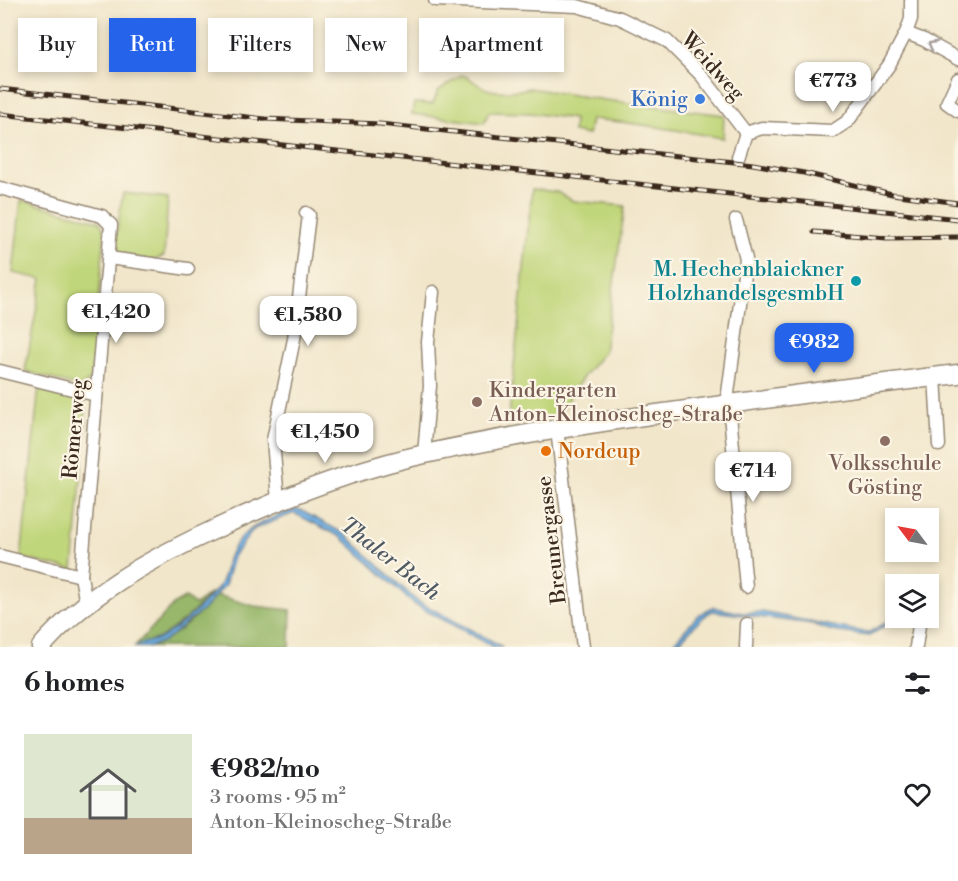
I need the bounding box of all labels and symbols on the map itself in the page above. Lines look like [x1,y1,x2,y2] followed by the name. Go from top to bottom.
[674,26,750,106] street label: Weidweg
[928,41,939,52] one-way arrow
[797,62,869,113] pin: €773
[631,87,688,113] place label: König
[693,92,707,106] marker: König
[648,257,844,307] place label: M. Hechenblaickner HolzhandelsgesmbH
[849,274,863,288] marker: M. Hechenblaickner HolzhandelsgesmbH
[67,293,165,344] pin: €1,420
[259,296,357,347] pin: €1,580
[778,323,850,374] pin: €982
[58,378,92,480] street label: Römerweg
[488,378,743,428] place label: Kindergarten Anton-Kleinoscheg-Straße
[470,395,484,409] marker: Kindergarten Anton-Kleinoscheg-Straße
[276,413,374,464] pin: €1,450
[878,434,892,448] marker: Volksschule Gösting
[558,439,641,465] place label: Nordcup
[539,444,553,458] marker: Nordcup
[827,451,942,501] place label: Volksschule Gösting
[717,452,789,503] pin: €714
[531,474,573,606] street label: Breunergasse
[885,508,939,562] north arrow
[335,512,446,607] water label: Thaler Bach

